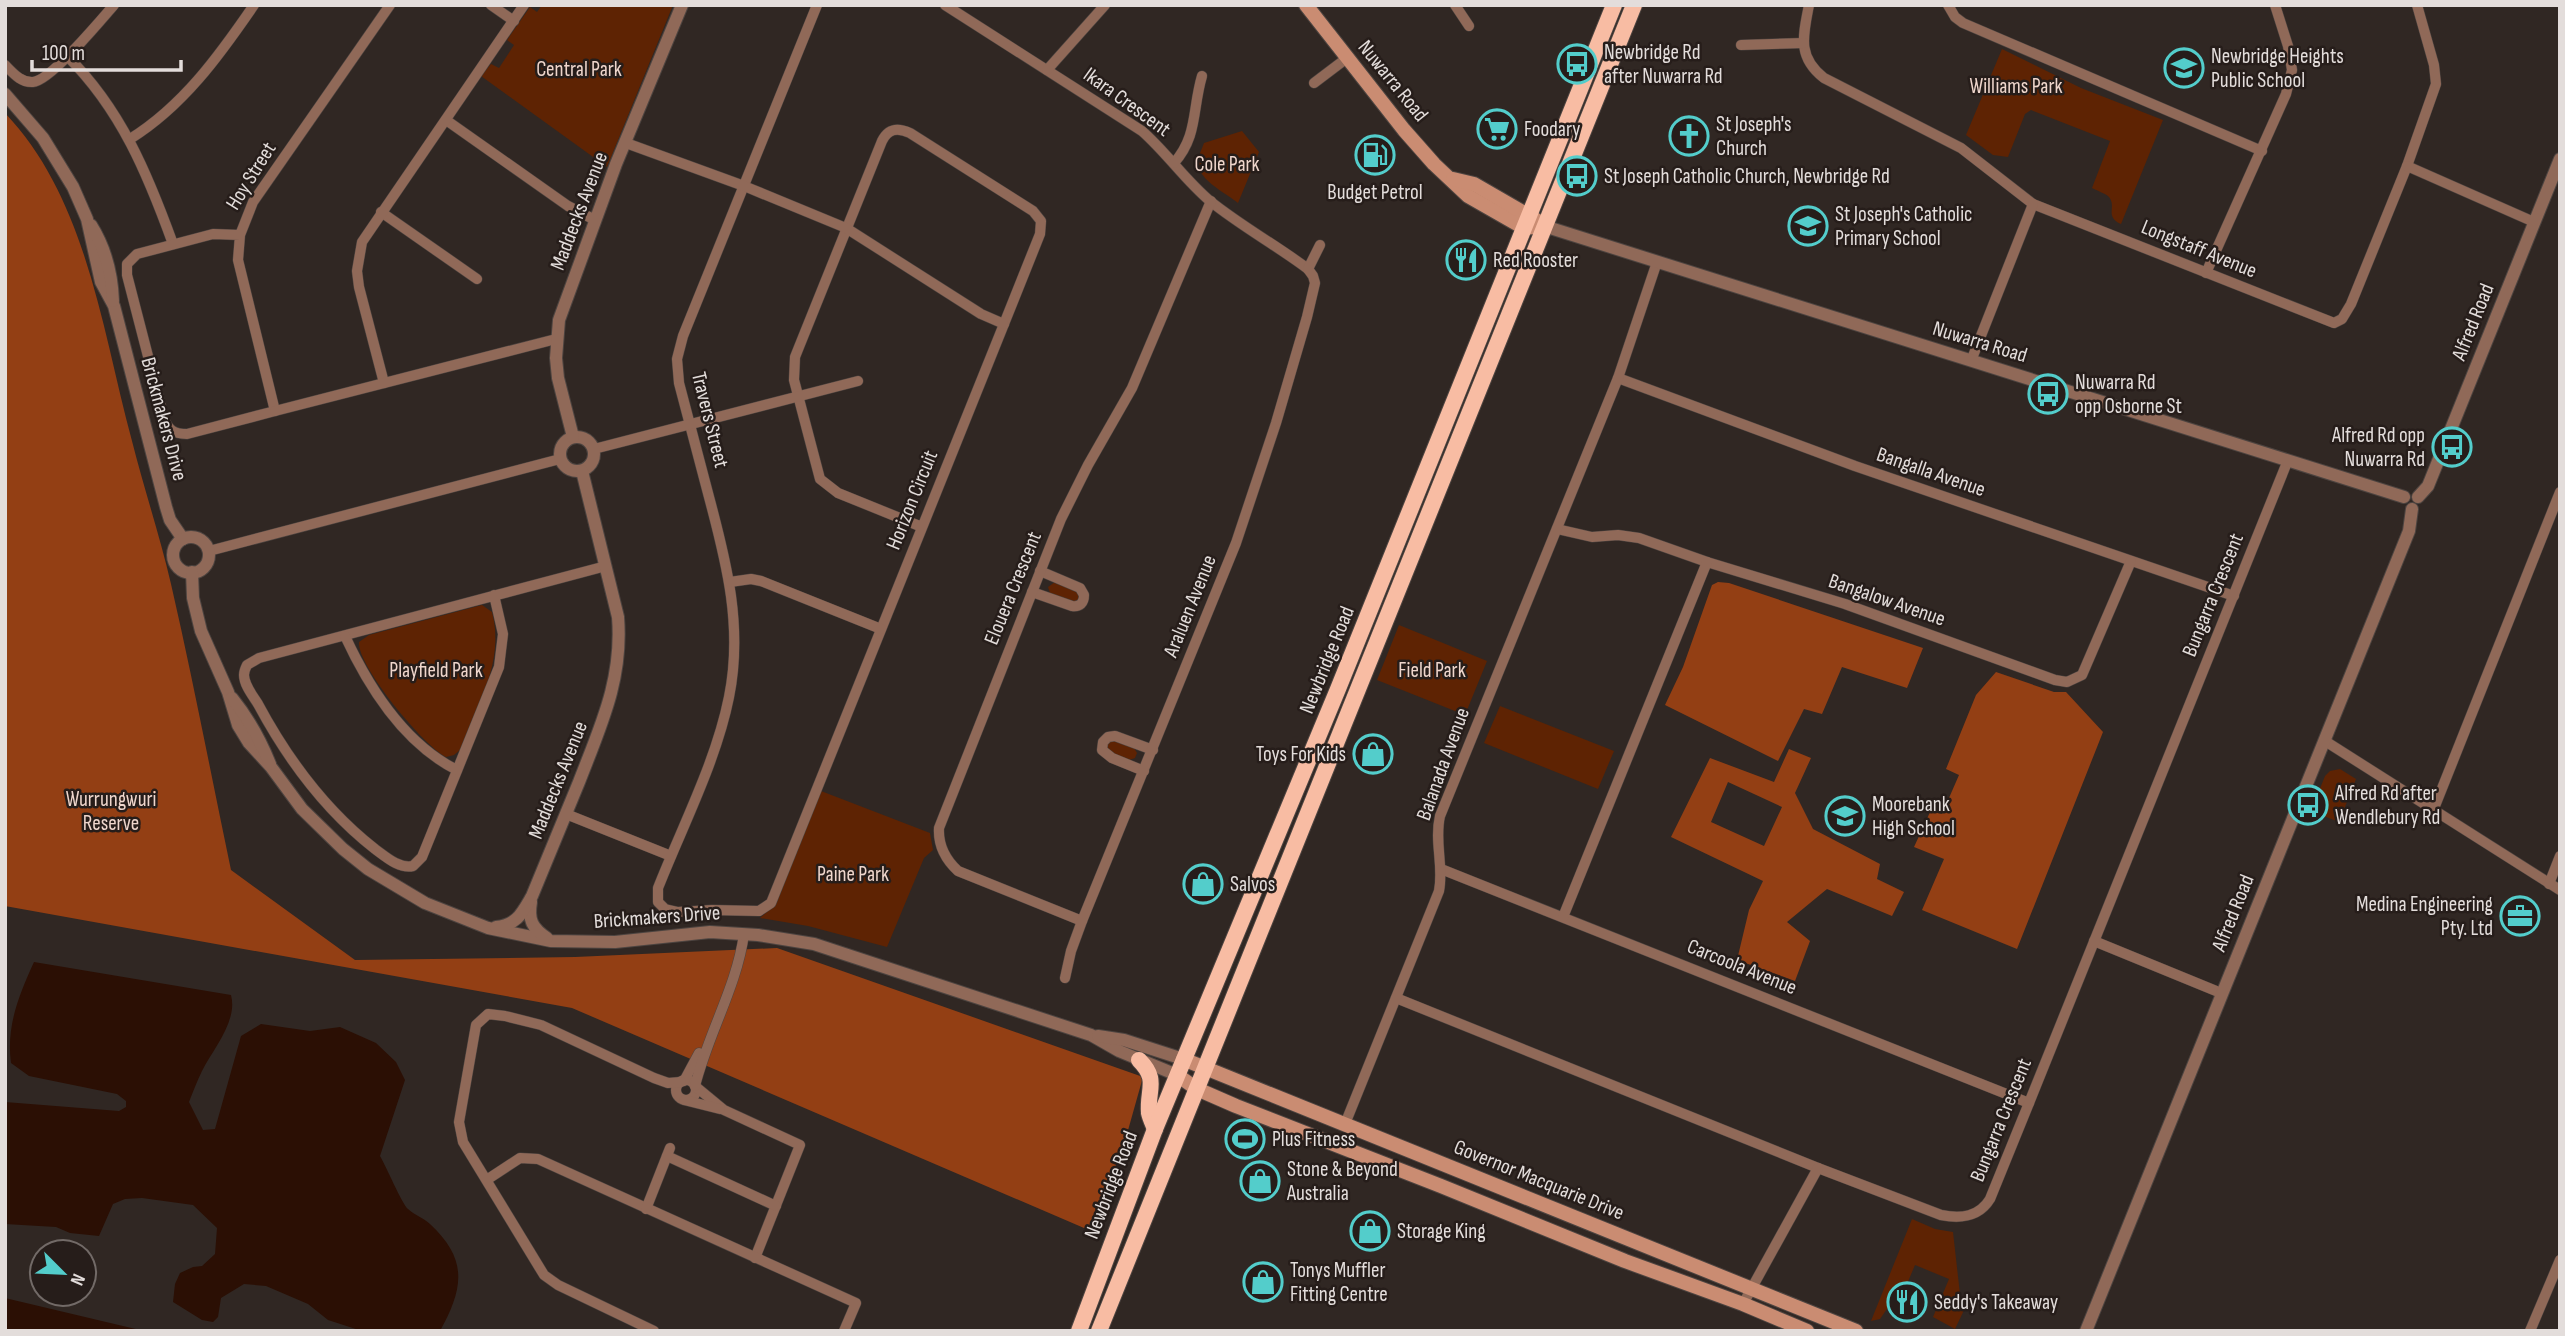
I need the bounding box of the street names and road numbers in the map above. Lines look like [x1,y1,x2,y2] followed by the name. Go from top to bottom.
[1353,35,1433,127] street label: Nuwarra Road
[1079,62,1175,142] street label: Ikara Crescent
[221,138,281,214] street label: Hoy Street
[545,148,613,274] street label: Maddecks Avenue
[2138,215,2260,283] street label: Longstaff Avenue
[2446,280,2500,365] street label: Alfred Road
[1930,316,2030,368] street label: Nuwarra Road
[136,355,192,483] street label: Brickmakers Drive
[686,369,734,471] street label: Travers Street
[1873,442,1989,502] street label: Bangalla Avenue
[881,447,943,553] street label: Horizon Circuit
[979,528,1047,648] street label: Elouera Crescent
[2177,530,2249,660] street label: Bungarra Crescent
[1158,551,1222,662] street label: Araluen Avenue
[1825,568,1949,632] street label: Bangalow Avenue
[1294,603,1360,717] street label: Newbridge Road
[1411,704,1475,824] street label: Balanada Avenue
[523,717,593,843] street label: Maddecks Avenue
[2206,871,2260,956] street label: Alfred Road
[593,900,721,934] street label: Brickmakers Drive
[1684,934,1800,1000] street label: Carcoola Avenue
[1965,1055,2037,1185] street label: Bungarra Crescent
[1079,1128,1143,1242] street label: Newbridge Road
[1450,1134,1628,1226] street label: Governor Macquarie Drive

